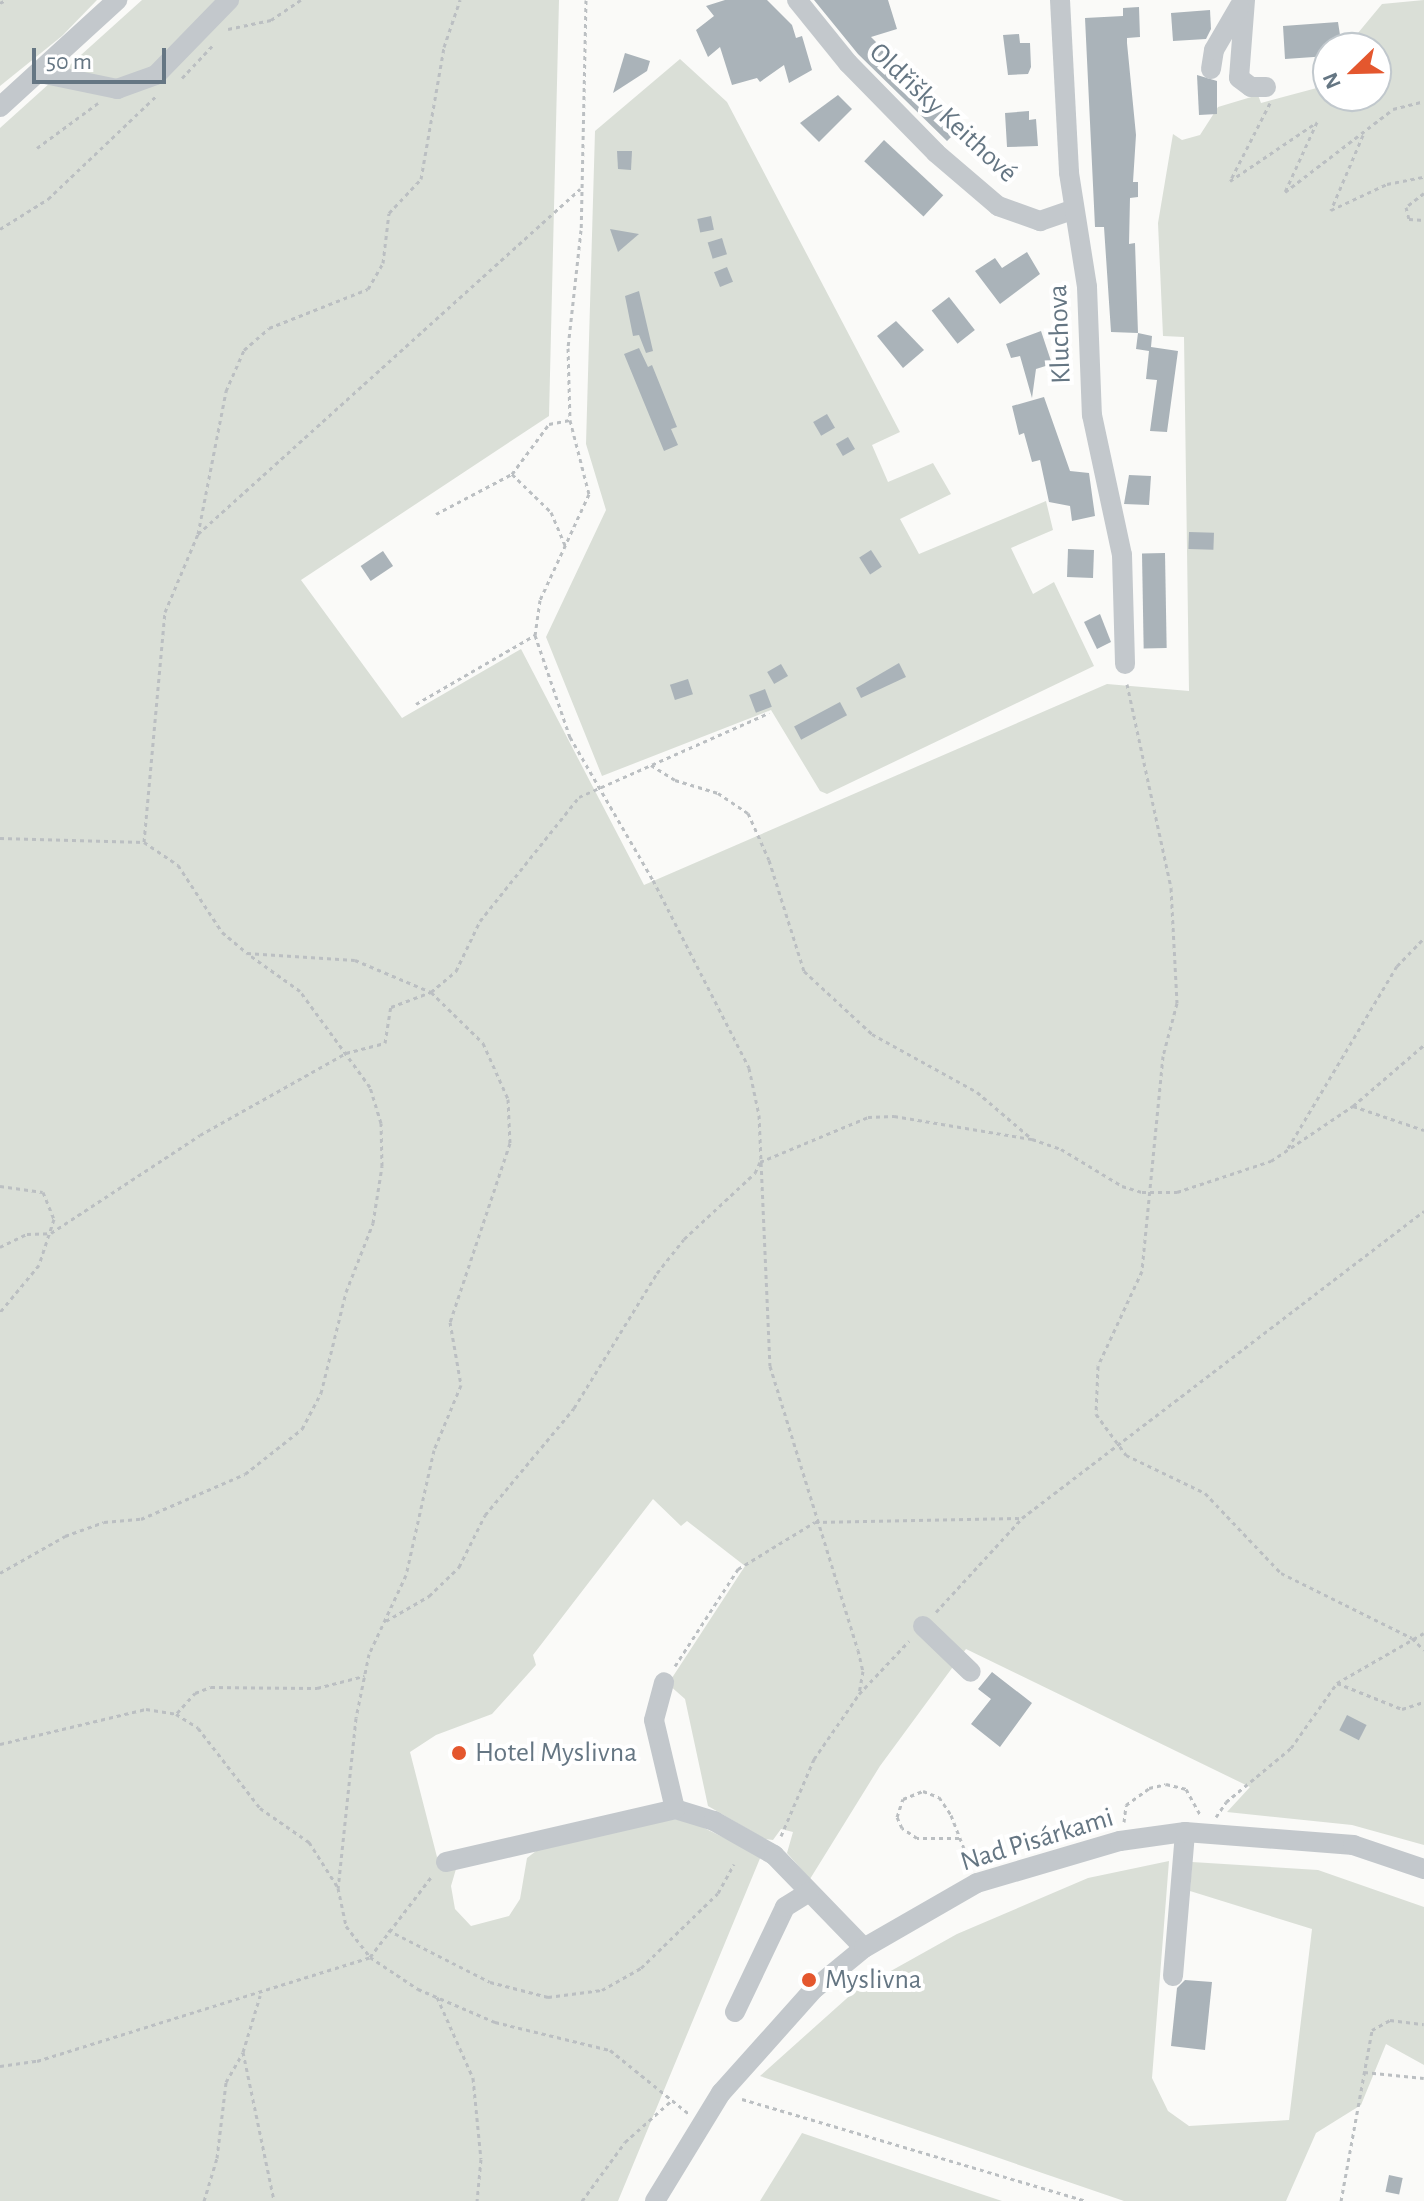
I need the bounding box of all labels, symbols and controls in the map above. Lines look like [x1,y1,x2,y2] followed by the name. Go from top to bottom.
[36,32,170,82] scale bar
[1312,32,1392,112] north arrow
[862,36,1024,190] street label: Oldřišky Keithové
[46,50,92,74] text: 50 m
[1319,69,1345,92] text: N
[1041,284,1079,384] street label: Kluchova
[475,1736,637,1770] place label: Hotel Myslivna
[450,1744,468,1762] marker: Hotel Myslivna
[957,1801,1117,1879] street label: Nad Pisárkami
[825,1963,922,1997] place label: Myslivna
[800,1971,818,1989] marker: Myslivna

